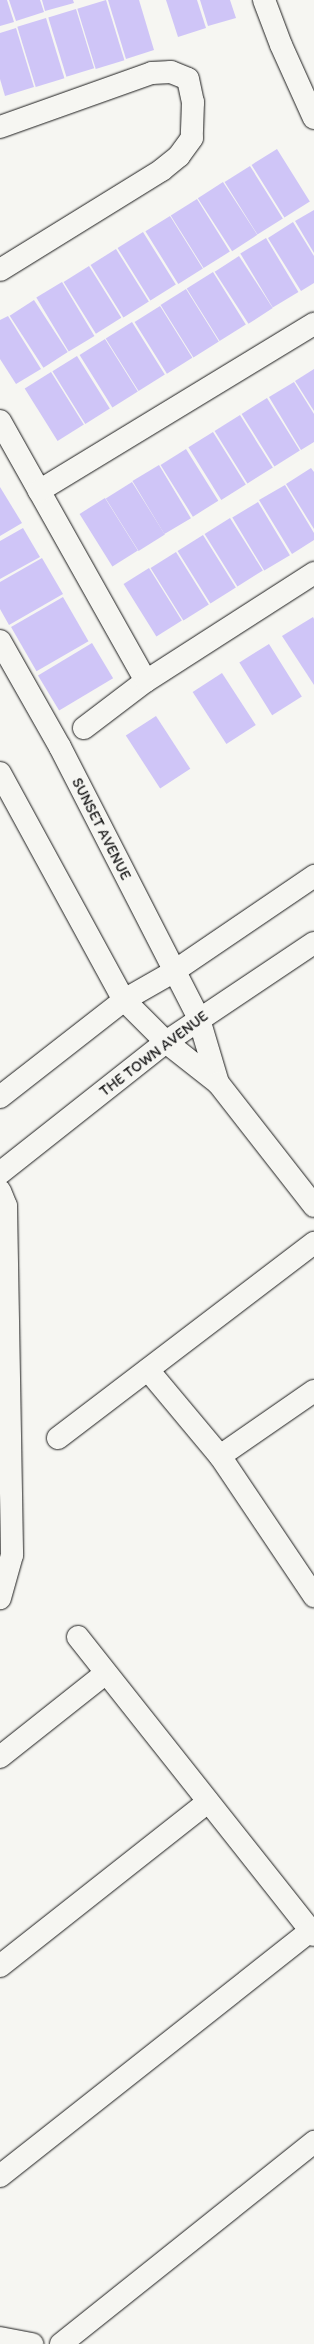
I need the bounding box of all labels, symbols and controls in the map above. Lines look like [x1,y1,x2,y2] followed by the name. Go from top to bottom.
[68,775,134,883] street label: SUNSET AVENUE
[96,1008,212,1100] street label: THE TOWN AVENUE

